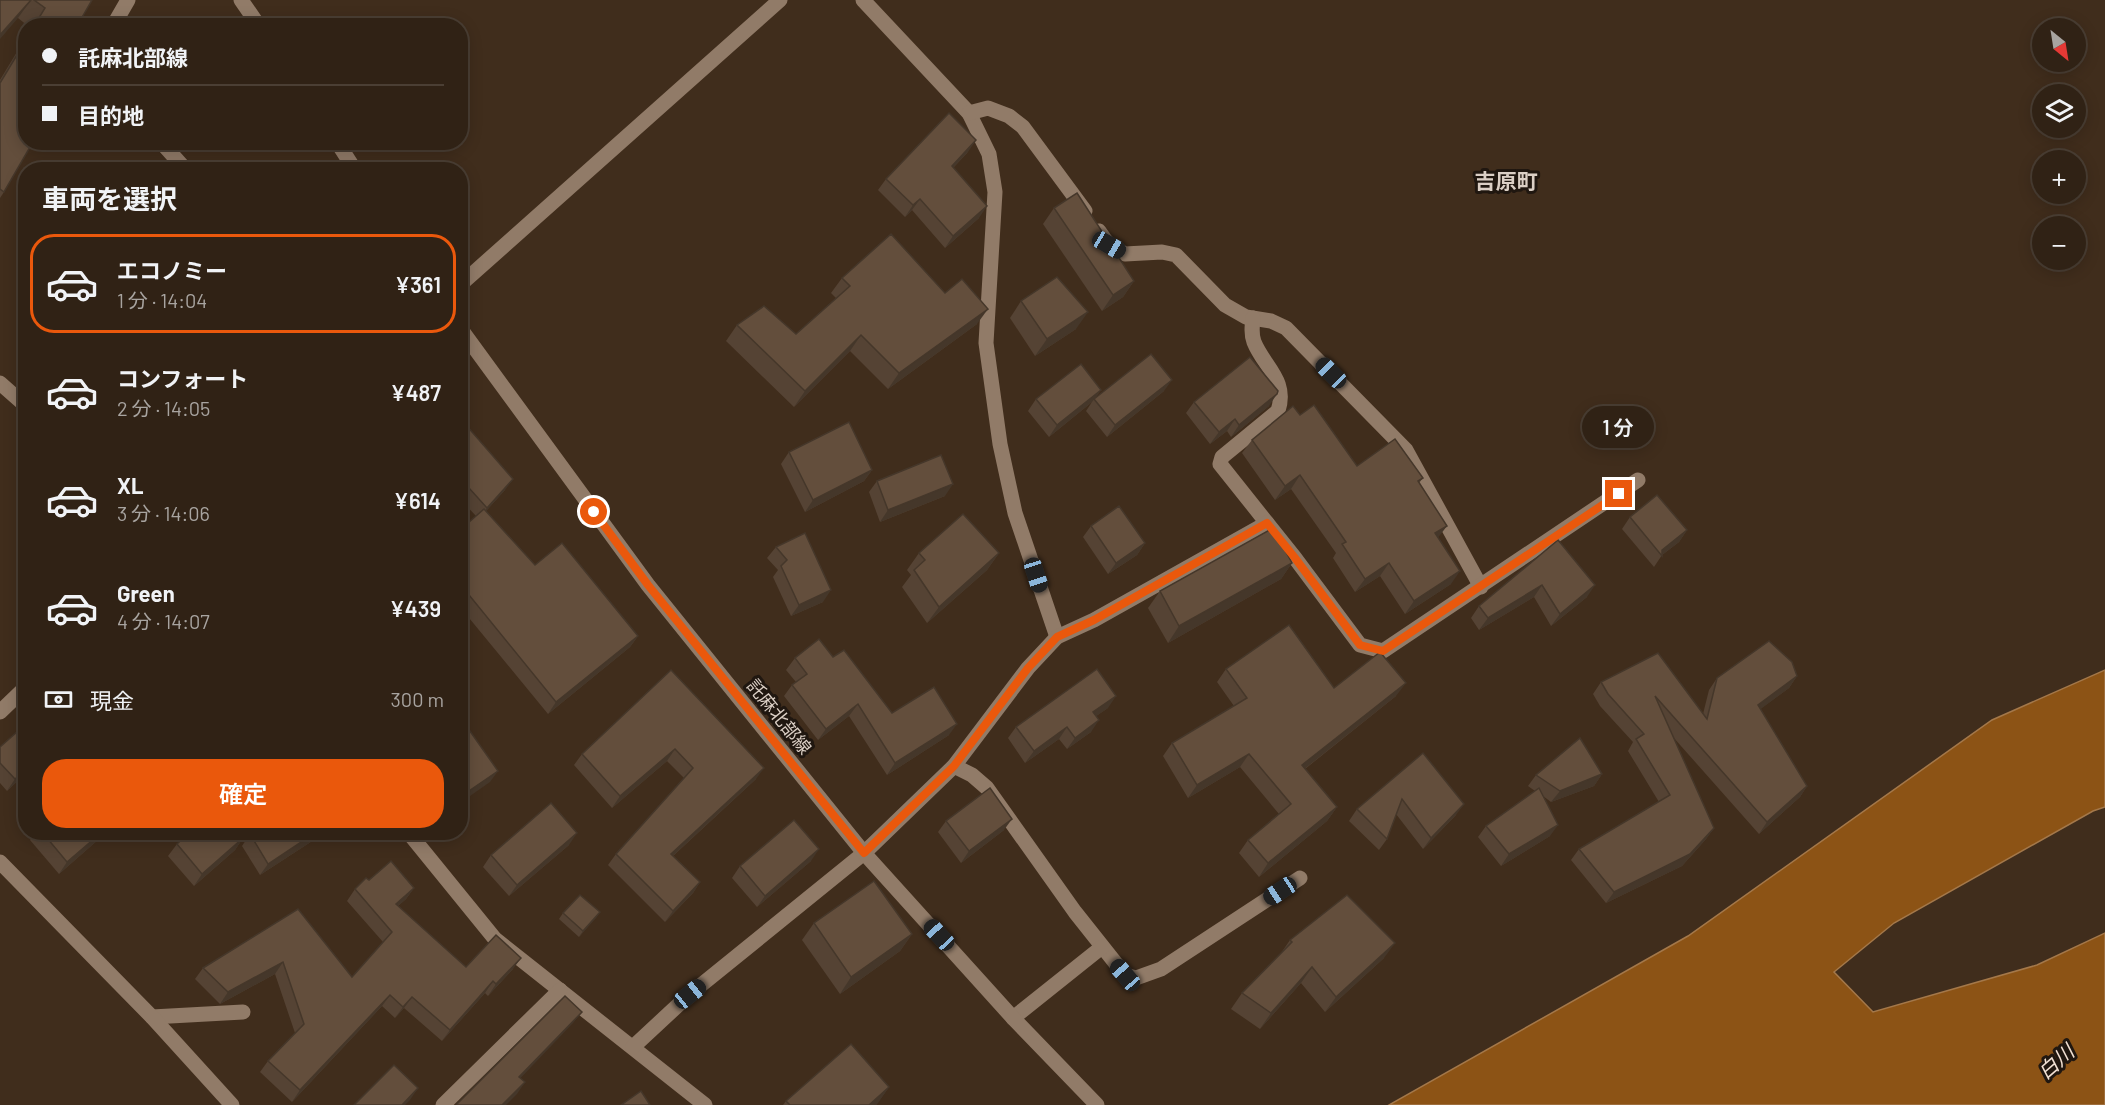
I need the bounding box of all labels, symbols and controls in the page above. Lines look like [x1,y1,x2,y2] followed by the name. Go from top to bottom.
[2032,18,2086,72] north arrow
[2032,18,2086,270] map controls
[78,44,188,70] text: 託麻北部線
[2032,84,2086,138] button: layers
[78,102,144,128] text: 目的地
[2032,150,2086,204] button: +
[1475,168,1538,193] district label: 吉原町
[42,182,177,214] text: 車両を選択
[2032,216,2086,270] button: −
[1089,228,1129,262] car
[45,257,99,311] icon: car
[117,257,227,283] text: エコノミー
[395,271,441,297] text: ¥361
[117,288,207,312] text: 1 分 · 14:04
[1312,354,1350,392] car
[45,365,99,419] icon: car
[117,365,248,391] text: コンフォート
[391,379,441,405] text: ¥487
[117,396,210,420] text: 2 分 · 14:05
[1583,407,1655,449] callout: 1 分
[1602,415,1634,439] text: 1 分
[117,472,143,498] text: XL
[45,473,99,527] icon: car
[1605,480,1632,507] route end
[394,487,441,513] text: ¥614
[580,498,607,525] route start
[117,501,210,525] text: 3 分 · 14:06
[1022,555,1050,595] car
[117,580,175,606] text: Green
[45,581,99,635] icon: car
[390,595,441,621] text: ¥439
[117,609,210,633] text: 4 分 · 14:07
[743,674,817,758] street label: 託麻北部線
[42,683,75,716] icon: cash
[90,687,134,713] text: 現金
[391,687,444,711] text: 300 m
[42,759,444,828] button: 確定
[1260,874,1300,908] car
[920,916,958,954] car
[1106,956,1144,994] car
[670,976,710,1012] car
[2032,1038,2080,1083] water label: 白川

